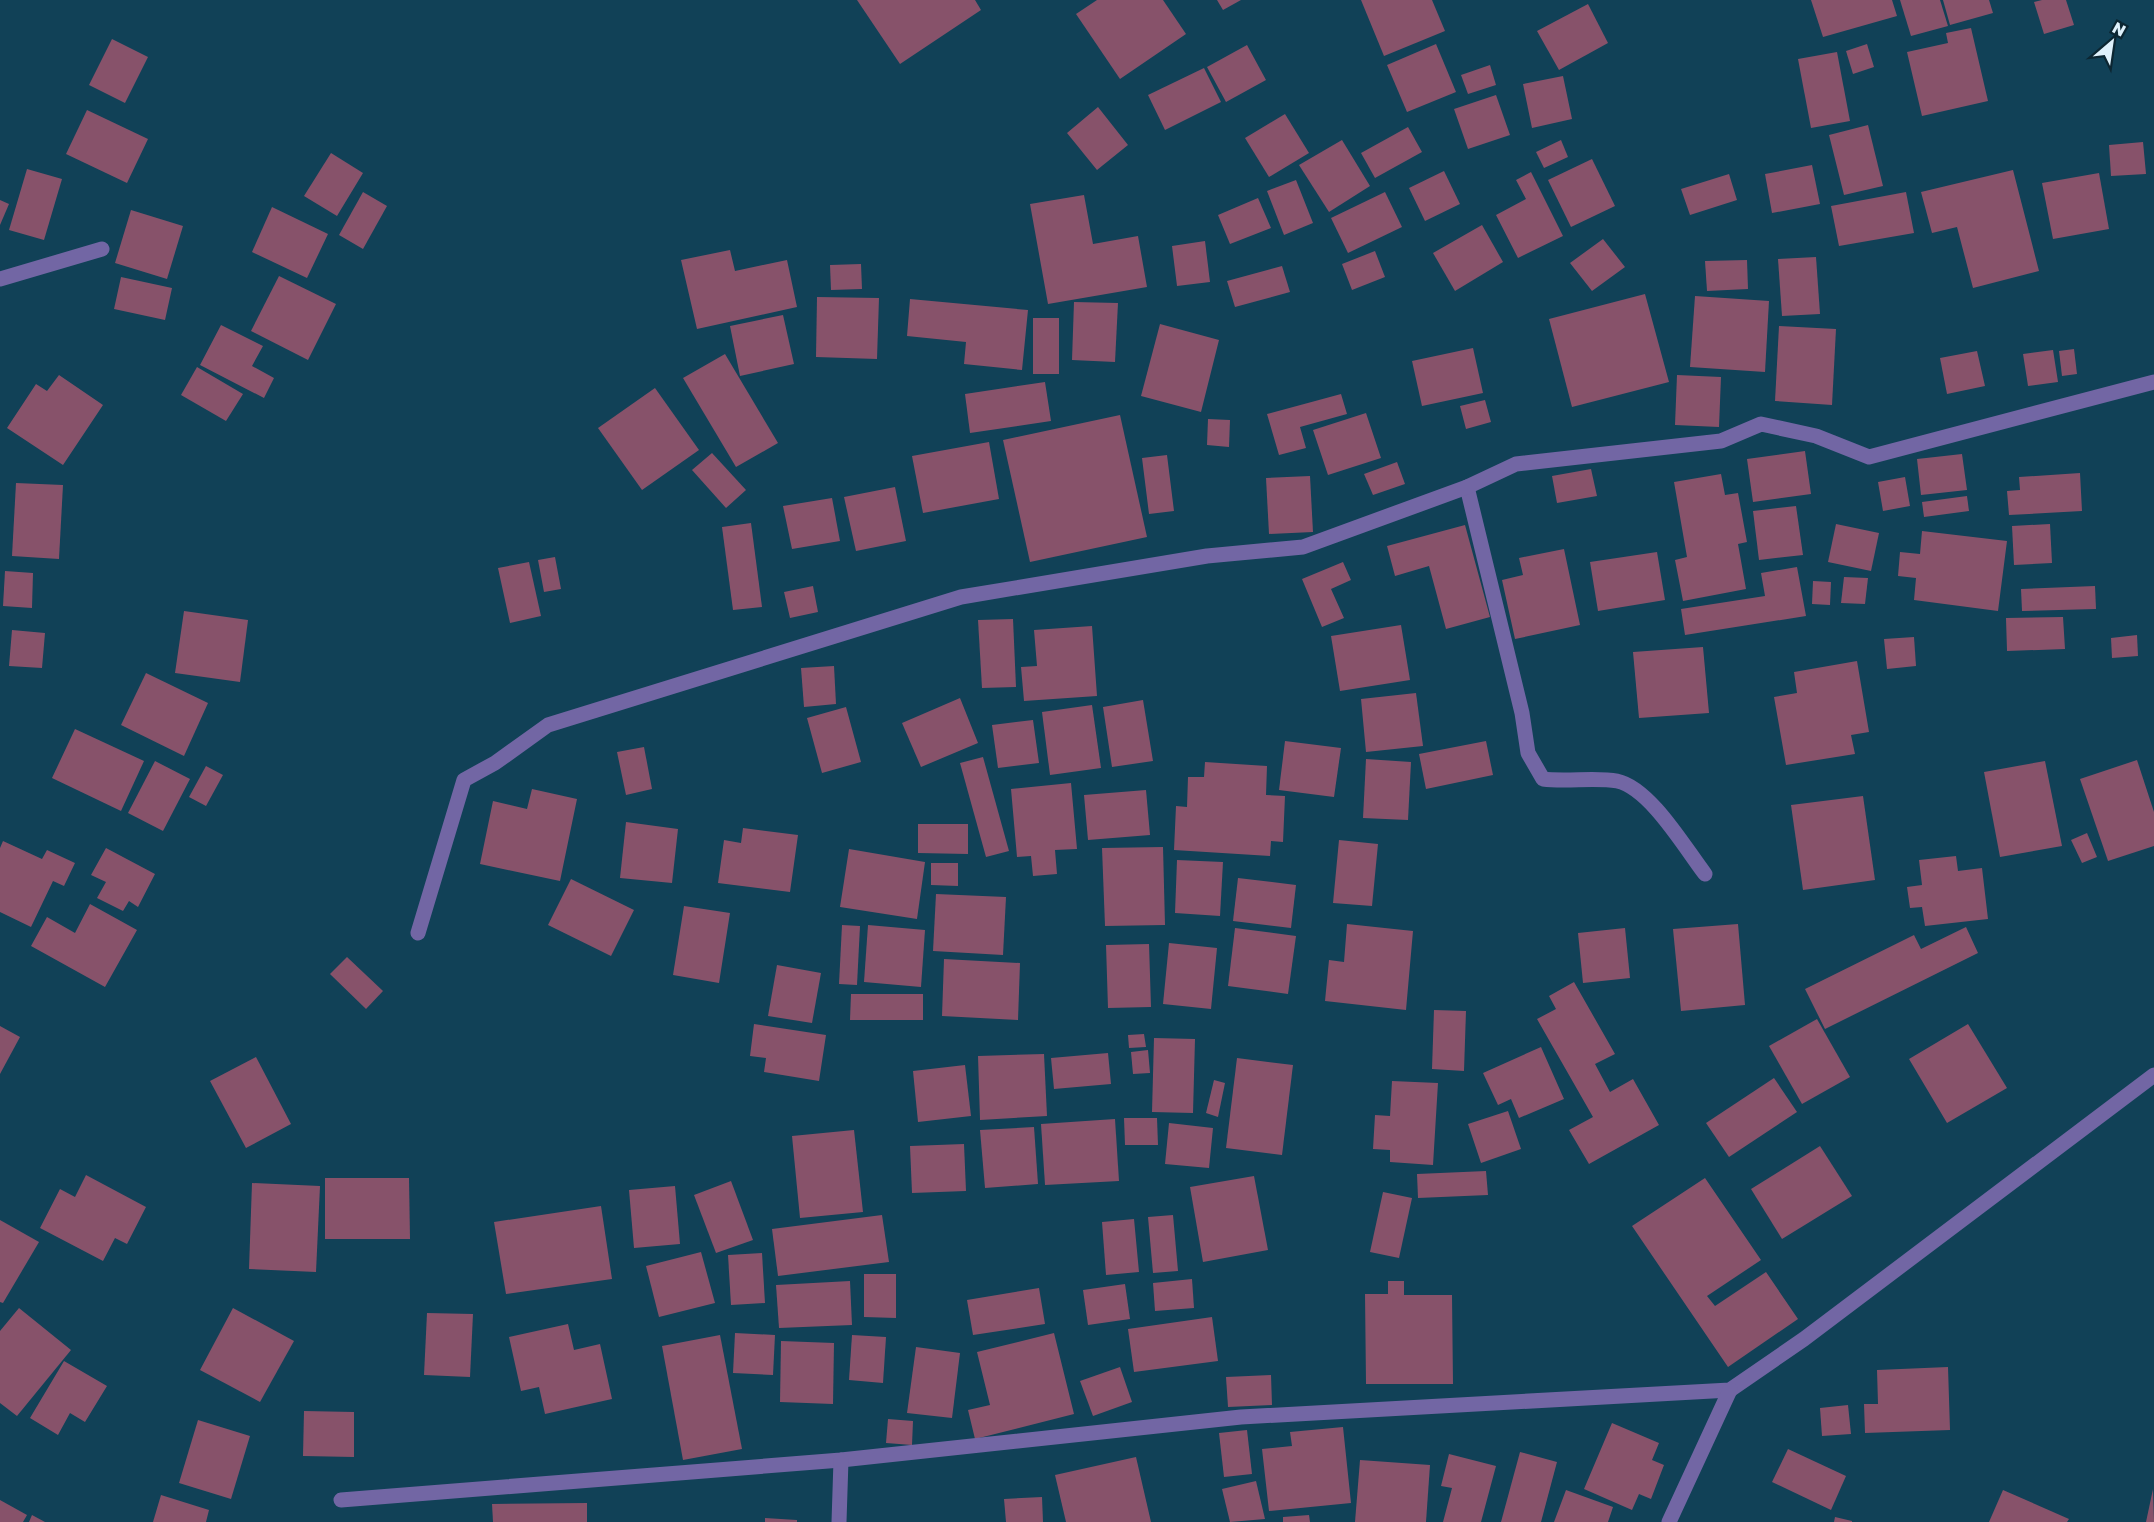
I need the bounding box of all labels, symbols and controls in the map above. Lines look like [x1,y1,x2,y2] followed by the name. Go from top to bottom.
[2082,12,2142,72] north arrow
[2109,17,2129,41] text: N

